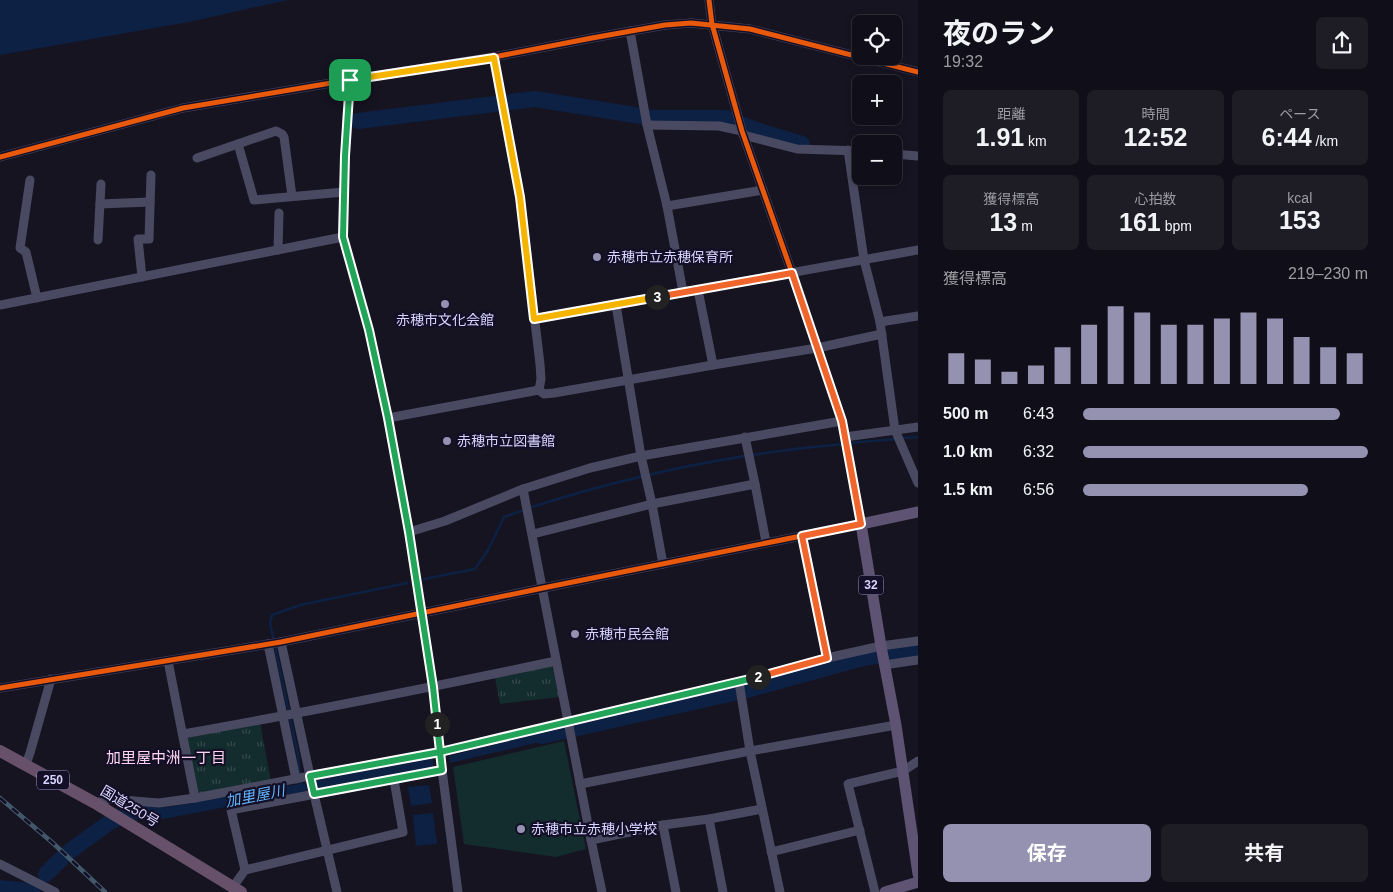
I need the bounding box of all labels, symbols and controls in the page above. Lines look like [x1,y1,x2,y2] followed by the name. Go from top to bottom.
[852,15,902,185] map controls
[852,15,902,65] button: locate
[1316,17,1368,69] button: share
[943,18,1055,49] text: 夜のラン
[943,53,983,70] text: 19:32
[329,59,371,101] pin
[336,66,364,94] icon: arrive
[852,75,902,125] button: +
[997,106,1025,122] text: 距離
[1141,106,1169,122] text: 時間
[1279,106,1320,122] text: ペース
[976,123,1024,151] text: 1.91
[1124,123,1187,151] text: 12:52
[1262,123,1312,151] text: 6:44
[1024,133,1047,149] text: km
[1312,133,1338,149] text: /km
[852,135,902,185] button: −
[1287,190,1312,206] text: kcal
[983,191,1039,207] text: 獲得標高
[1134,191,1176,207] text: 心拍数
[1279,206,1321,234] text: 153
[989,208,1017,236] text: 13
[1119,208,1161,236] text: 161
[1017,218,1033,234] text: m
[1161,218,1192,234] text: bpm
[607,249,733,265] place label: 赤穂市立赤穂保育所
[591,251,603,263] marker: 赤穂市立赤穂保育所
[1288,265,1368,282] text: 219–230 m
[943,270,1007,287] text: 獲得標高
[644,284,670,310] pin: 3
[654,289,661,305] text: 3
[439,298,451,310] marker: 赤穂市文化会館
[396,312,494,328] place label: 赤穂市文化会館
[943,405,988,422] text: 500 m
[1023,405,1054,422] text: 6:43
[457,433,555,449] place label: 赤穂市立図書館
[441,435,453,447] marker: 赤穂市立図書館
[943,443,993,460] text: 1.0 km
[1023,443,1054,460] text: 6:32
[943,481,993,498] text: 1.5 km
[1023,481,1054,498] text: 6:56
[858,576,884,594] road number: 32
[585,626,669,642] place label: 赤穂市民会館
[569,628,581,640] marker: 赤穂市民会館
[746,664,770,690] pin: 2
[755,669,762,685] text: 2
[424,712,450,736] pin: 1
[434,716,441,732] text: 1
[106,749,226,766] district label: 加里屋中洲一丁目
[37,770,69,790] road number: 250
[224,781,288,810] water label: 加里屋川
[98,782,162,830] street label: 国道250号
[531,821,657,837] place label: 赤穂市立赤穂小学校
[515,823,527,835] marker: 赤穂市立赤穂小学校
[943,824,1151,882] button: 保存
[1161,824,1368,882] button: 共有

